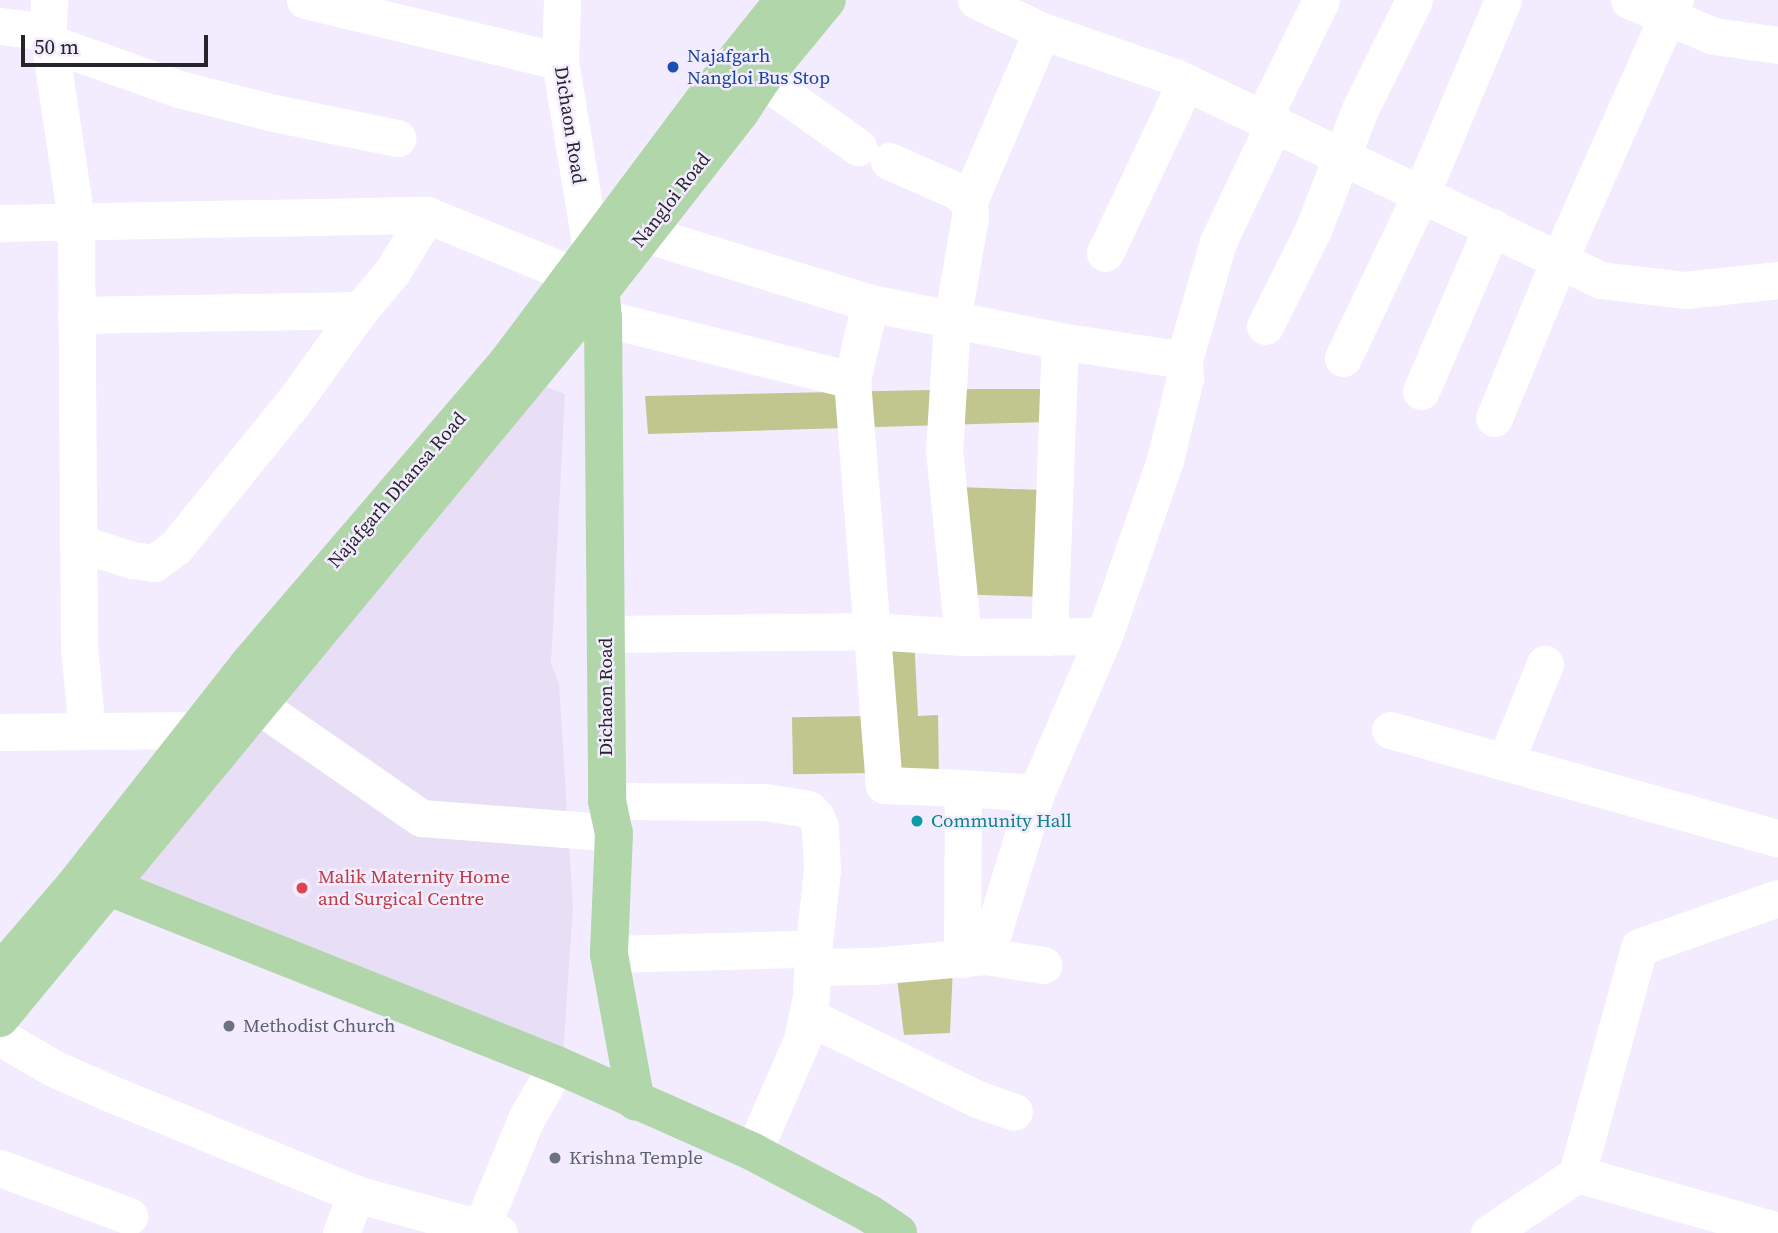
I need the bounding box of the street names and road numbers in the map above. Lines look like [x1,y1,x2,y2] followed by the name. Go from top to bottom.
[549,65,591,185] street label: Dichaon Road
[627,148,715,252] street label: Nangloi Road
[323,407,471,573] street label: Najafgarh Dhansa Road
[595,638,617,756] street label: Dichaon Road

